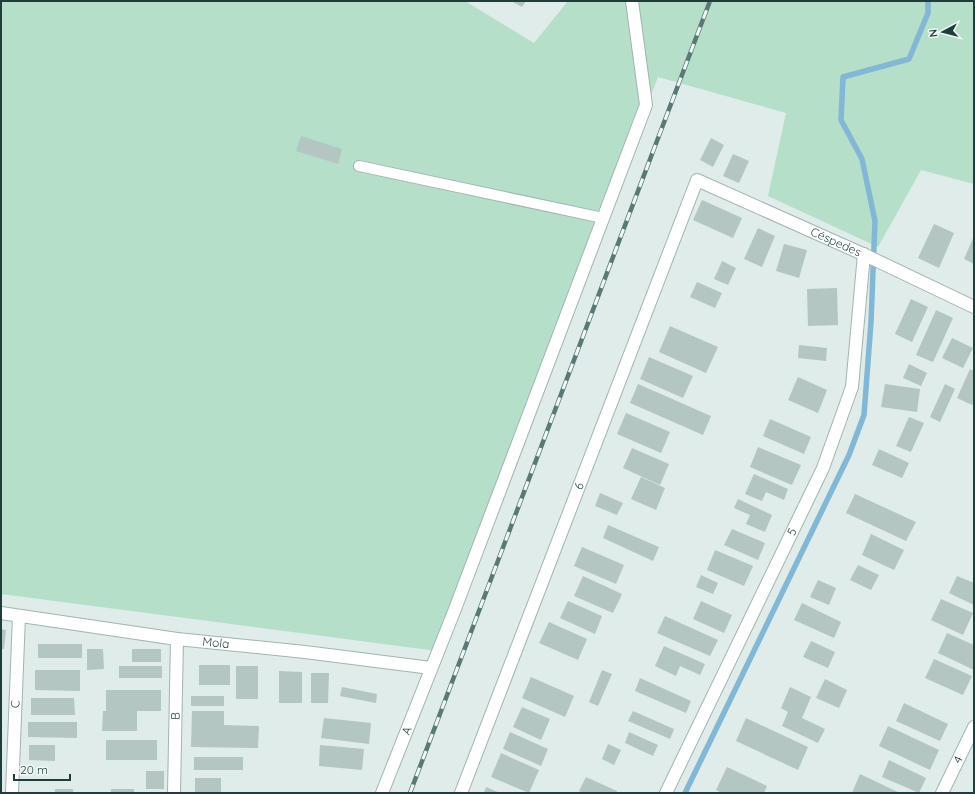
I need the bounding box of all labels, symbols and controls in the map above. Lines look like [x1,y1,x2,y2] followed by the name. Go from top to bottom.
[923,12,963,52] north arrow
[926,28,941,38] text: N
[808,224,864,260] street label: Céspedes
[571,480,587,492] street label: 6
[784,525,800,538] street label: 5
[202,634,230,651] street label: Mola
[7,700,23,708] street label: C
[167,712,183,720] street label: B
[398,724,415,737] street label: A
[950,753,966,766] street label: 4
[14,756,70,782] scale bar
[20,762,48,777] text: 20 m

